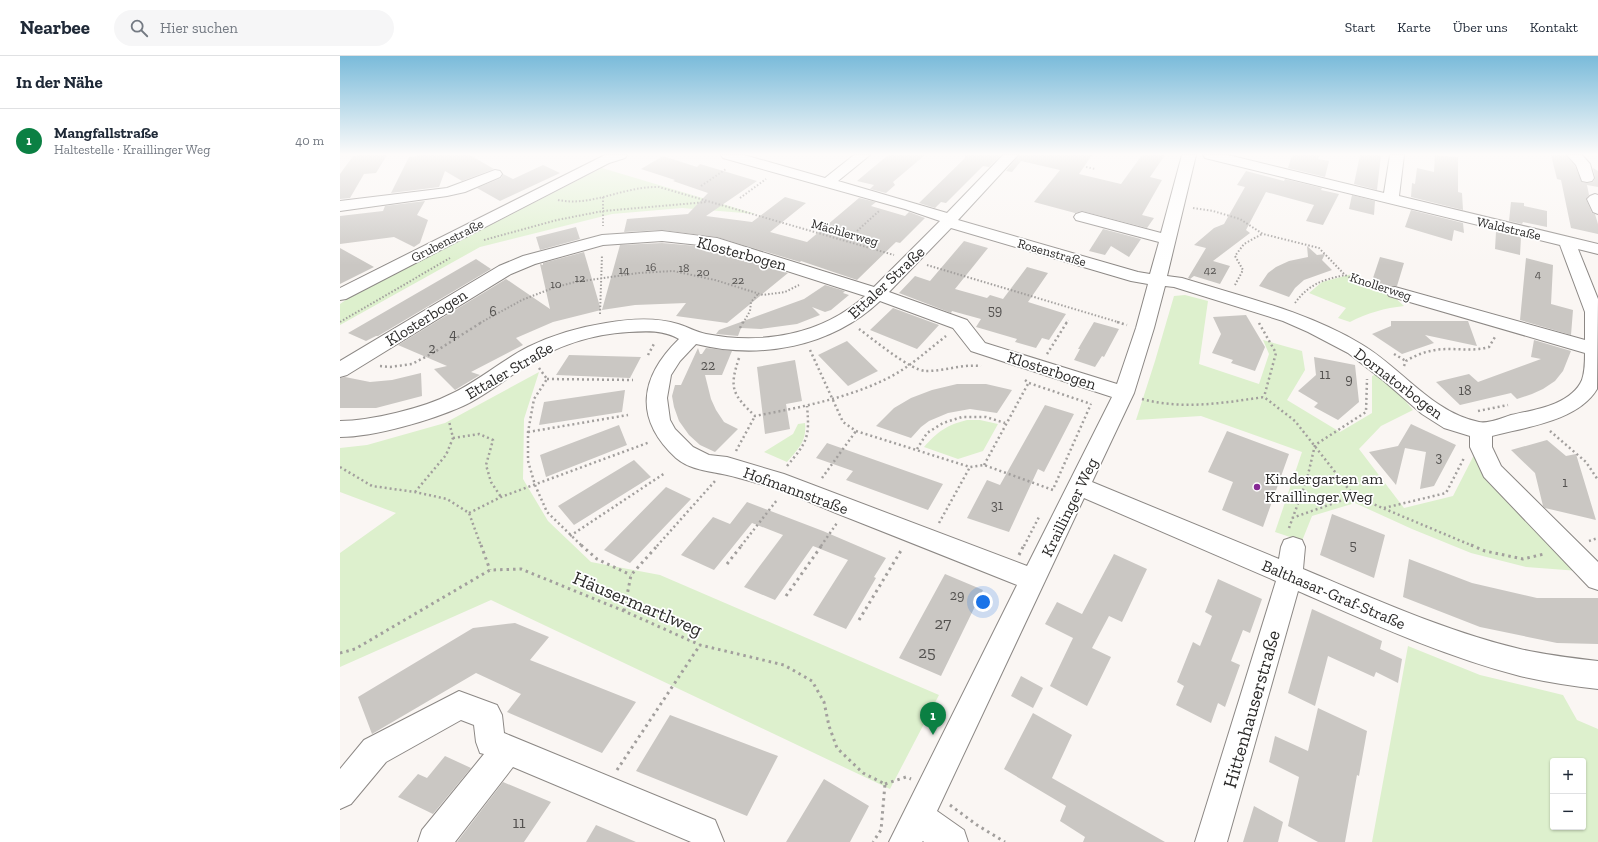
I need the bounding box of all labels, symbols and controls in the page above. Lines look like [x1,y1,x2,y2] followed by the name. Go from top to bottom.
[114,10,394,46] search box
[20,16,90,39] text: Nearbee
[128,17,150,39] icon: search
[160,19,238,37] text: Hier suchen
[1345,19,1375,36] text: Start
[1397,19,1431,36] text: Karte
[1453,19,1508,36] text: Über uns
[1530,19,1578,36] text: Kontakt
[16,72,103,92] text: In der Nähe
[54,124,158,142] text: Mangfallstraße
[26,133,32,148] text: 1
[295,133,324,148] text: 40 m
[54,142,210,157] text: Haltestelle · Kraillinger Weg
[1475,214,1542,243] street label: Waldstraße
[409,216,486,265] street label: Grubenstraße
[810,216,880,249] street label: Mächlerweg
[695,232,790,275] street label: Klosterbogen
[1016,236,1088,269] street label: Rosenstraße
[844,242,929,323] street label: Ettaler Straße
[646,260,657,274] house number: 16
[678,261,690,275] house number: 18
[618,263,630,277] house number: 14
[1204,263,1216,277] house number: 42
[696,265,710,279] house number: 20
[1535,267,1542,281] house number: 4
[1348,269,1414,303] street label: Knollerweg
[575,271,585,285] house number: 12
[732,273,744,287] house number: 22
[550,277,562,291] house number: 10
[382,285,471,350] street label: Klosterbogen
[988,302,1002,319] house number: 59
[489,303,497,320] house number: 6
[449,326,457,343] house number: 4
[462,338,556,403] street label: Ettaler Straße
[428,340,436,357] house number: 2
[1351,344,1447,423] street label: Dornatorbogen
[1005,347,1099,394] street label: Klosterbogen
[701,357,715,374] house number: 22
[1320,366,1331,383] house number: 11
[1345,371,1353,388] house number: 9
[1459,382,1471,399] house number: 18
[1436,449,1443,466] house number: 3
[1037,454,1102,560] street label: Kraillinger Weg
[741,463,851,518] street label: Hofmannstraße
[1265,469,1383,506] place label: Kindergarten am Kraillinger Weg
[1562,474,1568,491] house number: 1
[1252,482,1262,492] marker: Kindergarten am Kraillinger Weg
[991,497,1004,514] house number: 31
[1349,537,1357,554] house number: 5
[1259,556,1408,633] street label: Balthasar-Graf-Straße
[570,566,707,641] street label: Häusermartlweg
[950,587,964,604] house number: 29
[973,592,993,612] your location
[935,613,951,633] house number: 27
[1218,627,1285,791] street label: Hittenhauserstraße
[918,642,936,662] house number: 25
[920,702,946,735] pin: 1
[1550,758,1586,830] map controls
[1550,758,1586,794] button: +
[1550,794,1586,830] button: −
[512,812,526,832] house number: 11

